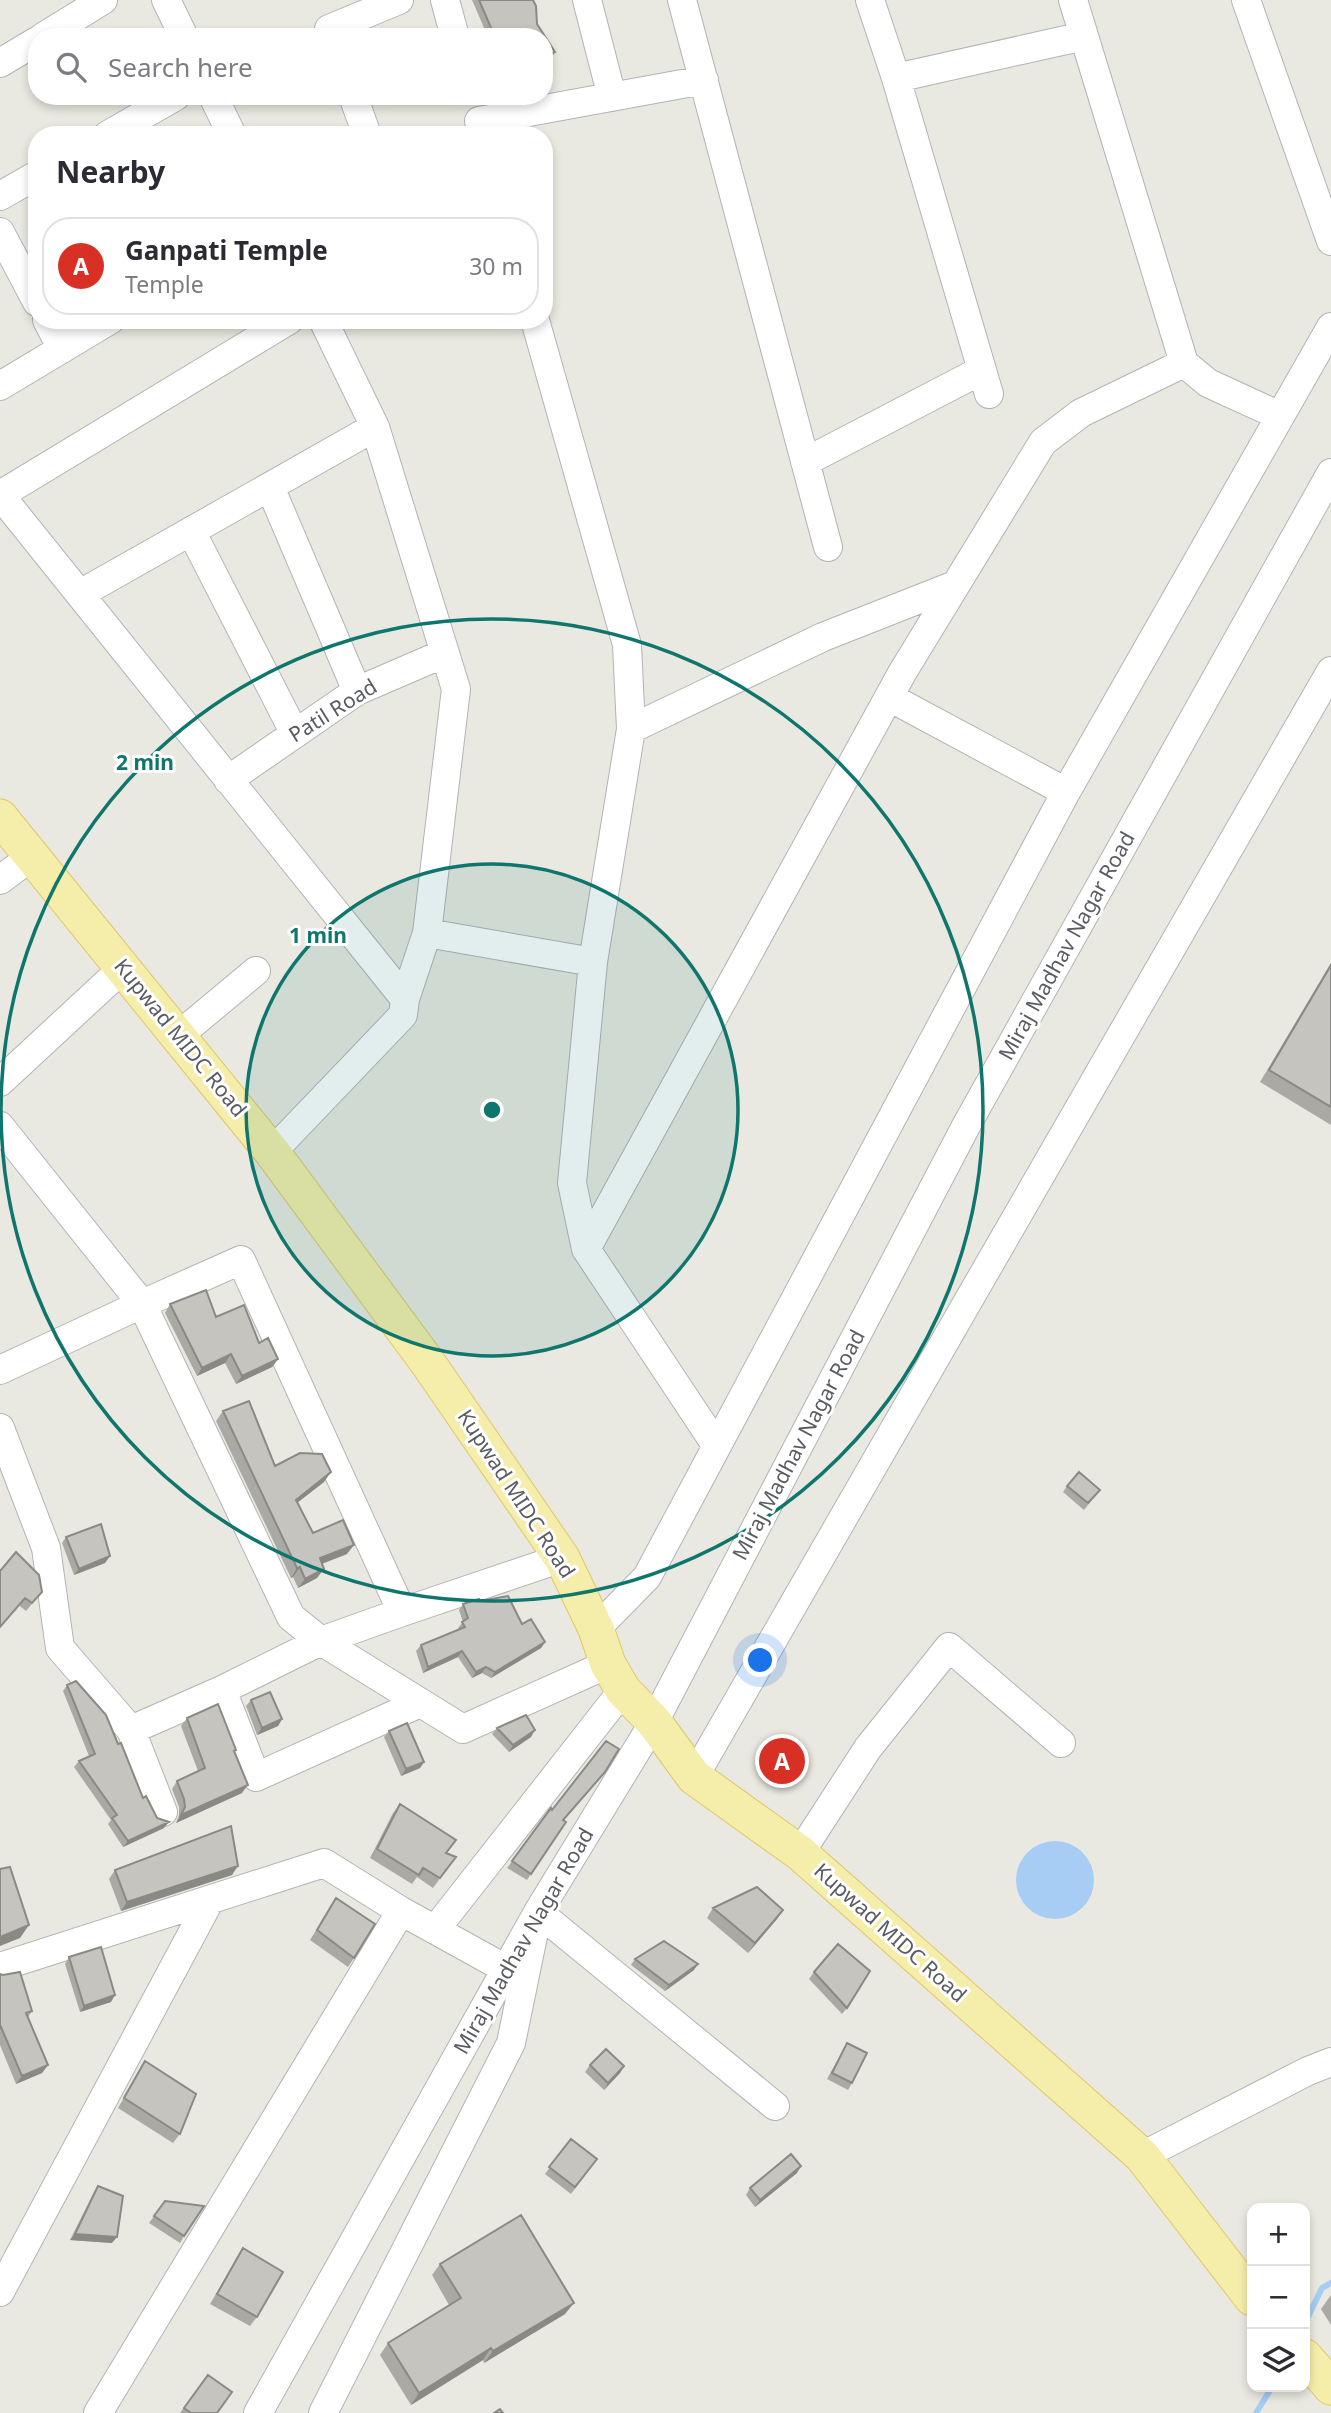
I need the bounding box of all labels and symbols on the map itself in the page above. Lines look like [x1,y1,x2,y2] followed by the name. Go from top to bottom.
[283,672,382,748] street label: Patil Road
[116,748,174,776] text: 2 min
[992,826,1141,1065] street label: Miraj Madhav Nagar Road
[289,921,347,949] text: 1 min
[108,952,253,1122] street label: Kupwad MIDC Road
[480,1098,504,1122] centre of rings
[725,1324,871,1565] street label: Miraj Madhav Nagar Road
[452,1404,582,1583] street label: Kupwad MIDC Road
[743,1643,777,1677] your location
[759,1735,805,1787] pin: A
[447,1822,600,2059] street label: Miraj Madhav Nagar Road
[809,1856,973,2008] street label: Kupwad MIDC Road

